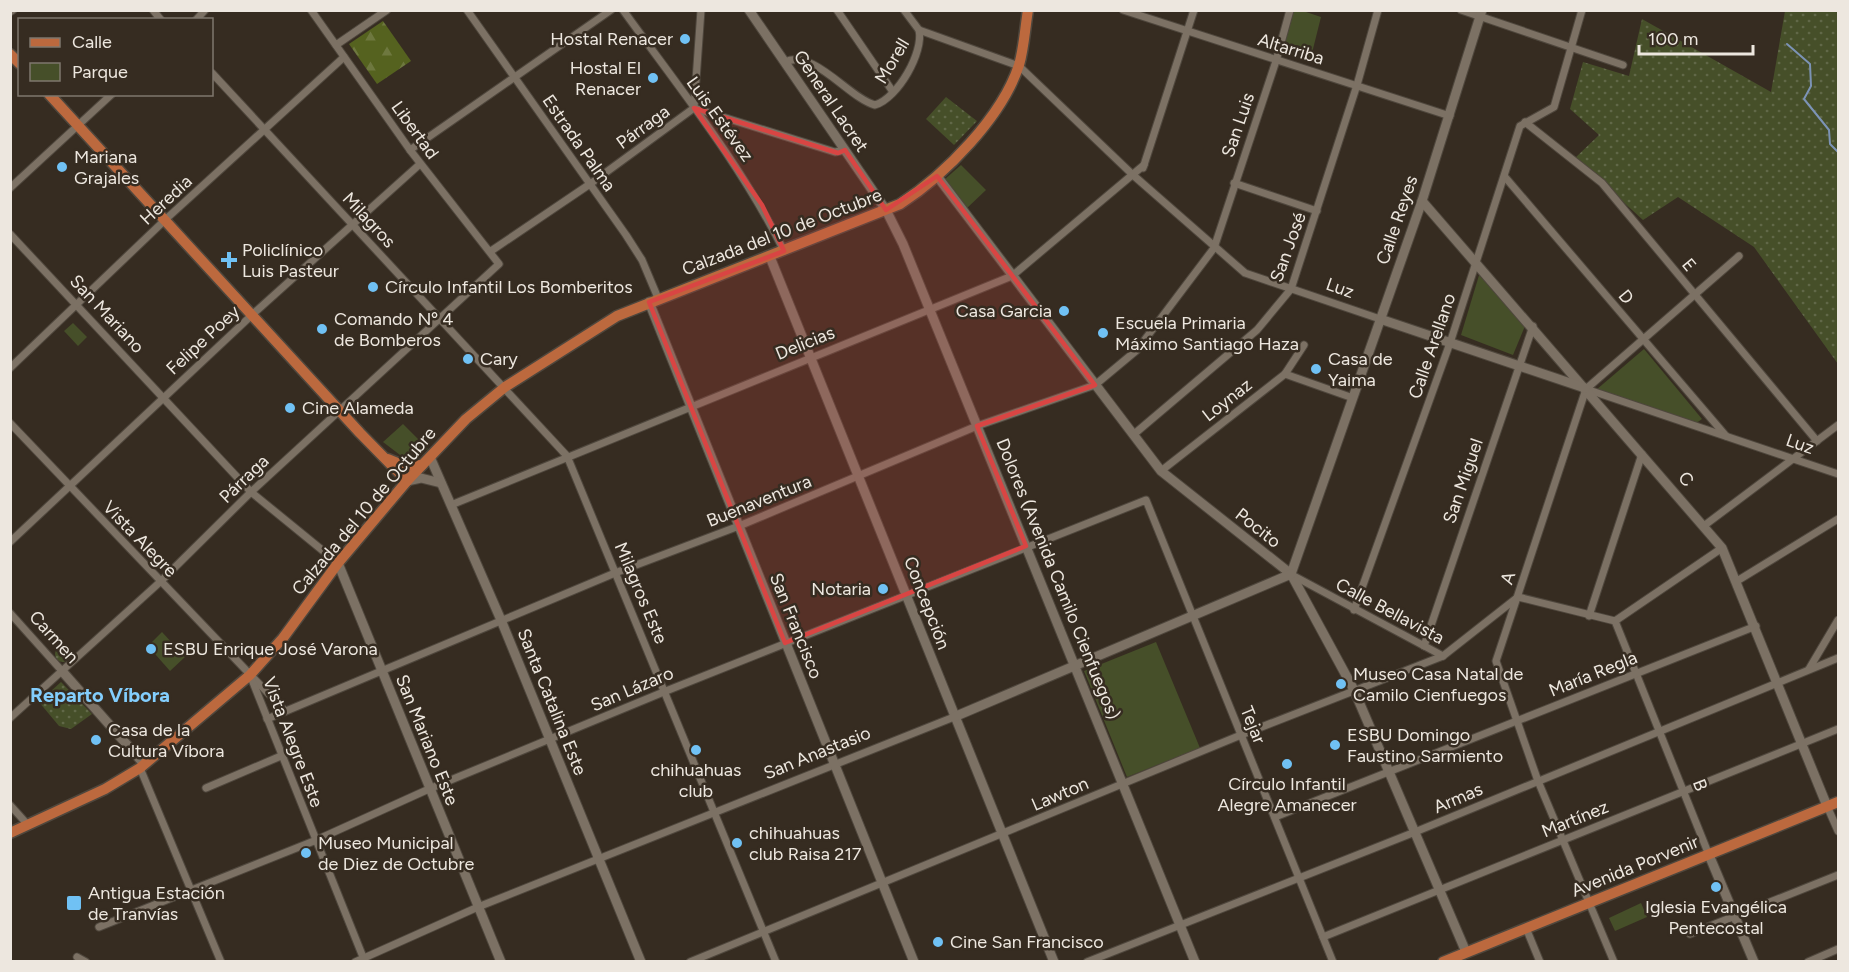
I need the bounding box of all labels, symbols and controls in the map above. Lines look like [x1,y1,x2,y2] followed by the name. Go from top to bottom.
[18,18,213,96] legend
[1639,18,1753,56] scale bar
[550,28,673,50] place label: Hostal Renacer
[1648,28,1698,50] text: 100 m
[1255,29,1327,69] street label: Altarriba
[72,31,112,53] text: Calle
[678,32,692,46] marker: Hostal Renacer
[870,34,914,88] street label: Morell
[789,46,873,156] street label: General Lacret
[570,57,641,100] place label: Hostal El Renacer
[72,61,128,83] text: Parque
[646,71,660,85] marker: Hostal El Renacer
[682,72,758,166] street label: Luis Estévez
[538,90,620,196] street label: Estrada Palma
[1217,90,1259,160] street label: San Luis
[387,97,443,163] street label: Libertad
[612,100,674,154] street label: Párraga
[74,146,139,189] place label: Mariana Grajales
[55,160,69,174] marker: Mariana Grajales
[135,170,197,230] street label: Heredia
[1372,173,1422,267] street label: Calle Reyes
[679,184,885,280] street label: Calzada del 10 de Octubre
[338,188,400,252] street label: Milagros
[1265,209,1311,285] street label: San José
[242,239,339,282] place label: Policlínico Luis Pasteur
[220,251,238,269] marker: Policlínico Luis Pasteur
[1677,254,1701,276] street label: E
[65,270,149,358] street label: San Mariano
[1323,273,1357,303] street label: Luz
[385,276,633,298] place label: Círculo Infantil Los Bomberitos
[366,280,380,294] marker: Círculo Infantil Los Bomberitos
[1614,285,1638,309] street label: D
[1404,290,1460,402] street label: Calle Arellano
[162,300,245,380] street label: Felipe Poey
[956,300,1052,322] place label: Casa Garcia
[1057,304,1071,318] marker: Casa Garcia
[334,308,454,351] place label: Comando Nº 4 de Bomberos
[1115,312,1299,355] place label: Escuela Primaria Máximo Santiago Haza
[772,321,838,365] street label: Delicias
[315,322,329,336] marker: Comando Nº 4 de Bomberos
[1096,326,1110,340] marker: Escuela Primaria Máximo Santiago Haza
[480,348,518,370] place label: Cary
[1328,348,1393,391] place label: Casa de Yaima
[461,352,475,366] marker: Cary
[1309,362,1323,376] marker: Casa de Yaima
[1198,374,1256,426] street label: Loynaz
[302,397,414,419] place label: Cine Alameda
[283,401,297,415] marker: Cine Alameda
[287,422,441,599] street label: Calzada del 10 de Octubre
[1783,429,1817,459] street label: Luz
[991,435,1125,723] street label: Dolores (Avenida Camilo Cienfuegos)
[1438,436,1488,526] street label: San Miguel
[215,450,273,508] street label: Párraga
[1673,467,1699,491] street label: C
[703,470,815,532] street label: Buenaventura
[98,496,182,582] street label: Vista Alegre
[1231,503,1285,553] street label: Pocito
[610,539,672,647] street label: Milagros Este
[899,553,955,653] street label: Concepción
[1496,569,1520,587] street label: A
[765,570,827,682] street label: San Francisco
[1332,573,1448,649] street label: Calle Bellavista
[811,578,871,600] place label: Notaria
[876,582,890,596] marker: Notaria
[25,606,83,668] street label: Carmen
[513,625,592,779] street label: Santa Catalina Este
[163,638,378,660] place label: ESBU Enrique José Varona
[144,642,158,656] marker: ESBU Enrique José Varona
[1546,646,1640,702] street label: María Regla
[587,662,677,716] street label: San Lázaro
[1353,663,1524,706] place label: Museo Casa Natal de Camilo Cienfuegos
[391,671,463,809] street label: San Mariano Este
[258,674,328,810] street label: Vista Alegre Este
[1334,677,1348,691] marker: Museo Casa Natal de Camilo Cienfuegos
[30,683,170,707] district label: Reparto Víbora
[1236,703,1270,747] street label: Tejar
[108,719,224,762] place label: Casa de la Cultura Víbora
[760,722,874,784] street label: San Anastasio
[1347,724,1503,767] place label: ESBU Domingo Faustino Sarmiento
[89,733,103,747] marker: Casa de la Cultura Víbora
[1328,738,1342,752] marker: ESBU Domingo Faustino Sarmiento
[689,743,703,757] marker: chihuahuas club
[1280,757,1294,771] marker: Círculo Infantil Alegre Amanecer
[651,759,741,802] place label: chihuahuas club
[1028,772,1092,816] street label: Lawton
[1217,773,1357,816] place label: Círculo Infantil Alegre Amanecer
[1688,776,1712,794] street label: B
[1430,778,1486,818] street label: Armas
[1538,796,1612,842] street label: Martínez
[749,822,862,865] place label: chihuahuas club Raisa 217
[1568,830,1702,902] street label: Avenida Porvenir
[318,832,475,875] place label: Museo Municipal de Diez de Octubre
[730,836,744,850] marker: chihuahuas club Raisa 217
[299,846,313,860] marker: Museo Municipal de Diez de Octubre
[1709,880,1723,894] marker: Iglesia Evangélica Pentecostal
[88,882,225,925] place label: Antigua Estación de Tranvías
[65,894,83,912] marker: Antigua Estación de Tranvías
[1645,896,1787,939] place label: Iglesia Evangélica Pentecostal
[950,931,1104,953] place label: Cine San Francisco
[931,935,945,949] marker: Cine San Francisco

